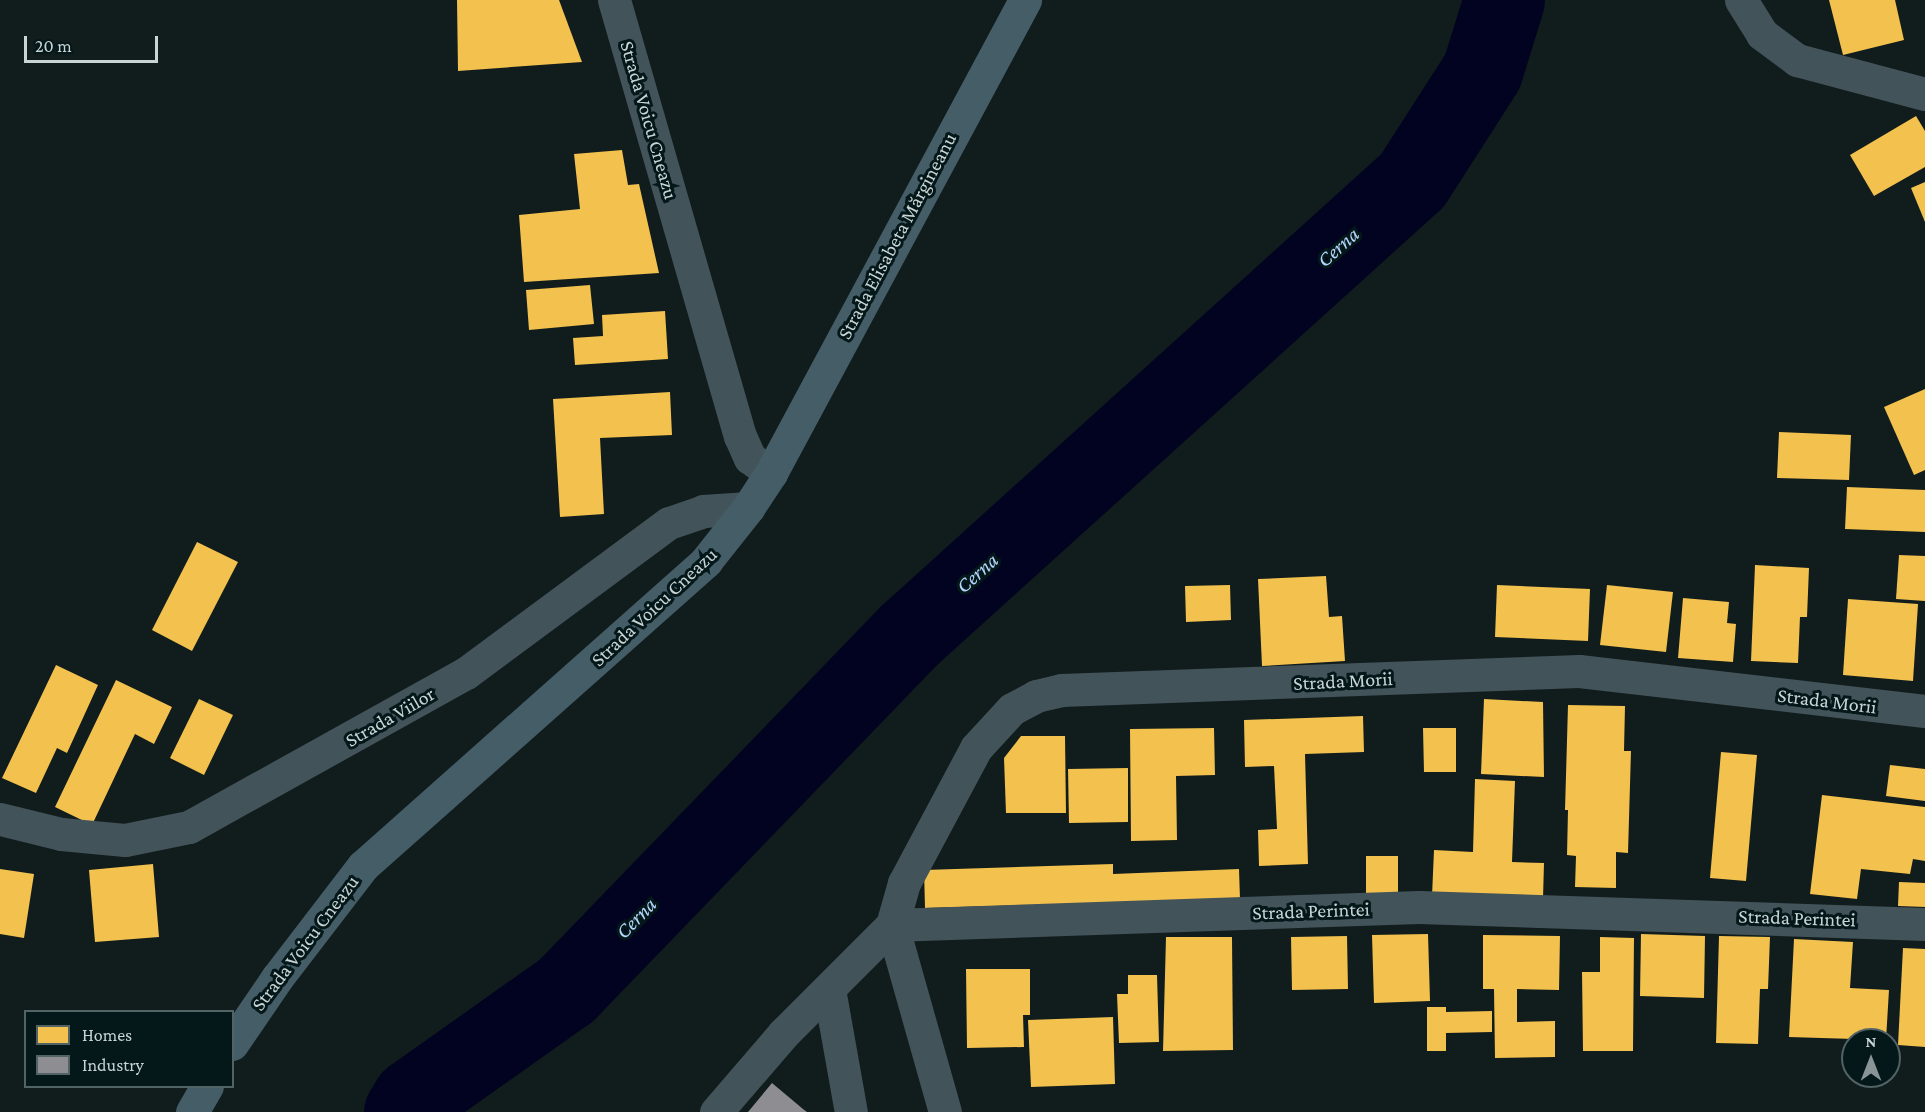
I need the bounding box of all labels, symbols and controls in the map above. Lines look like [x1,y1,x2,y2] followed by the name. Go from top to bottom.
[27,24,160,62] scale bar
[35,36,72,56] text: 20 m
[615,38,683,202] street label: Strada Voicu Cneazu
[832,129,962,343] street label: Strada Elisabeta Mărgineanu
[1312,222,1364,272] water label: Cerna
[586,542,722,672] street label: Strada Voicu Cneazu
[951,548,1003,598] water label: Cerna
[1293,666,1393,696] street label: Strada Morii
[341,682,439,752] street label: Strada Viilor
[1776,683,1878,719] street label: Strada Morii
[246,870,364,1016] street label: Strada Voicu Cneazu
[610,892,662,944] water label: Cerna
[1252,897,1370,925] street label: Strada Perintei
[1738,904,1856,932] street label: Strada Perintei
[24,1010,234,1088] legend
[82,1025,132,1045] text: Homes
[1841,1028,1901,1088] north arrow
[1866,1033,1876,1050] text: N
[82,1055,144,1075] text: Industry

